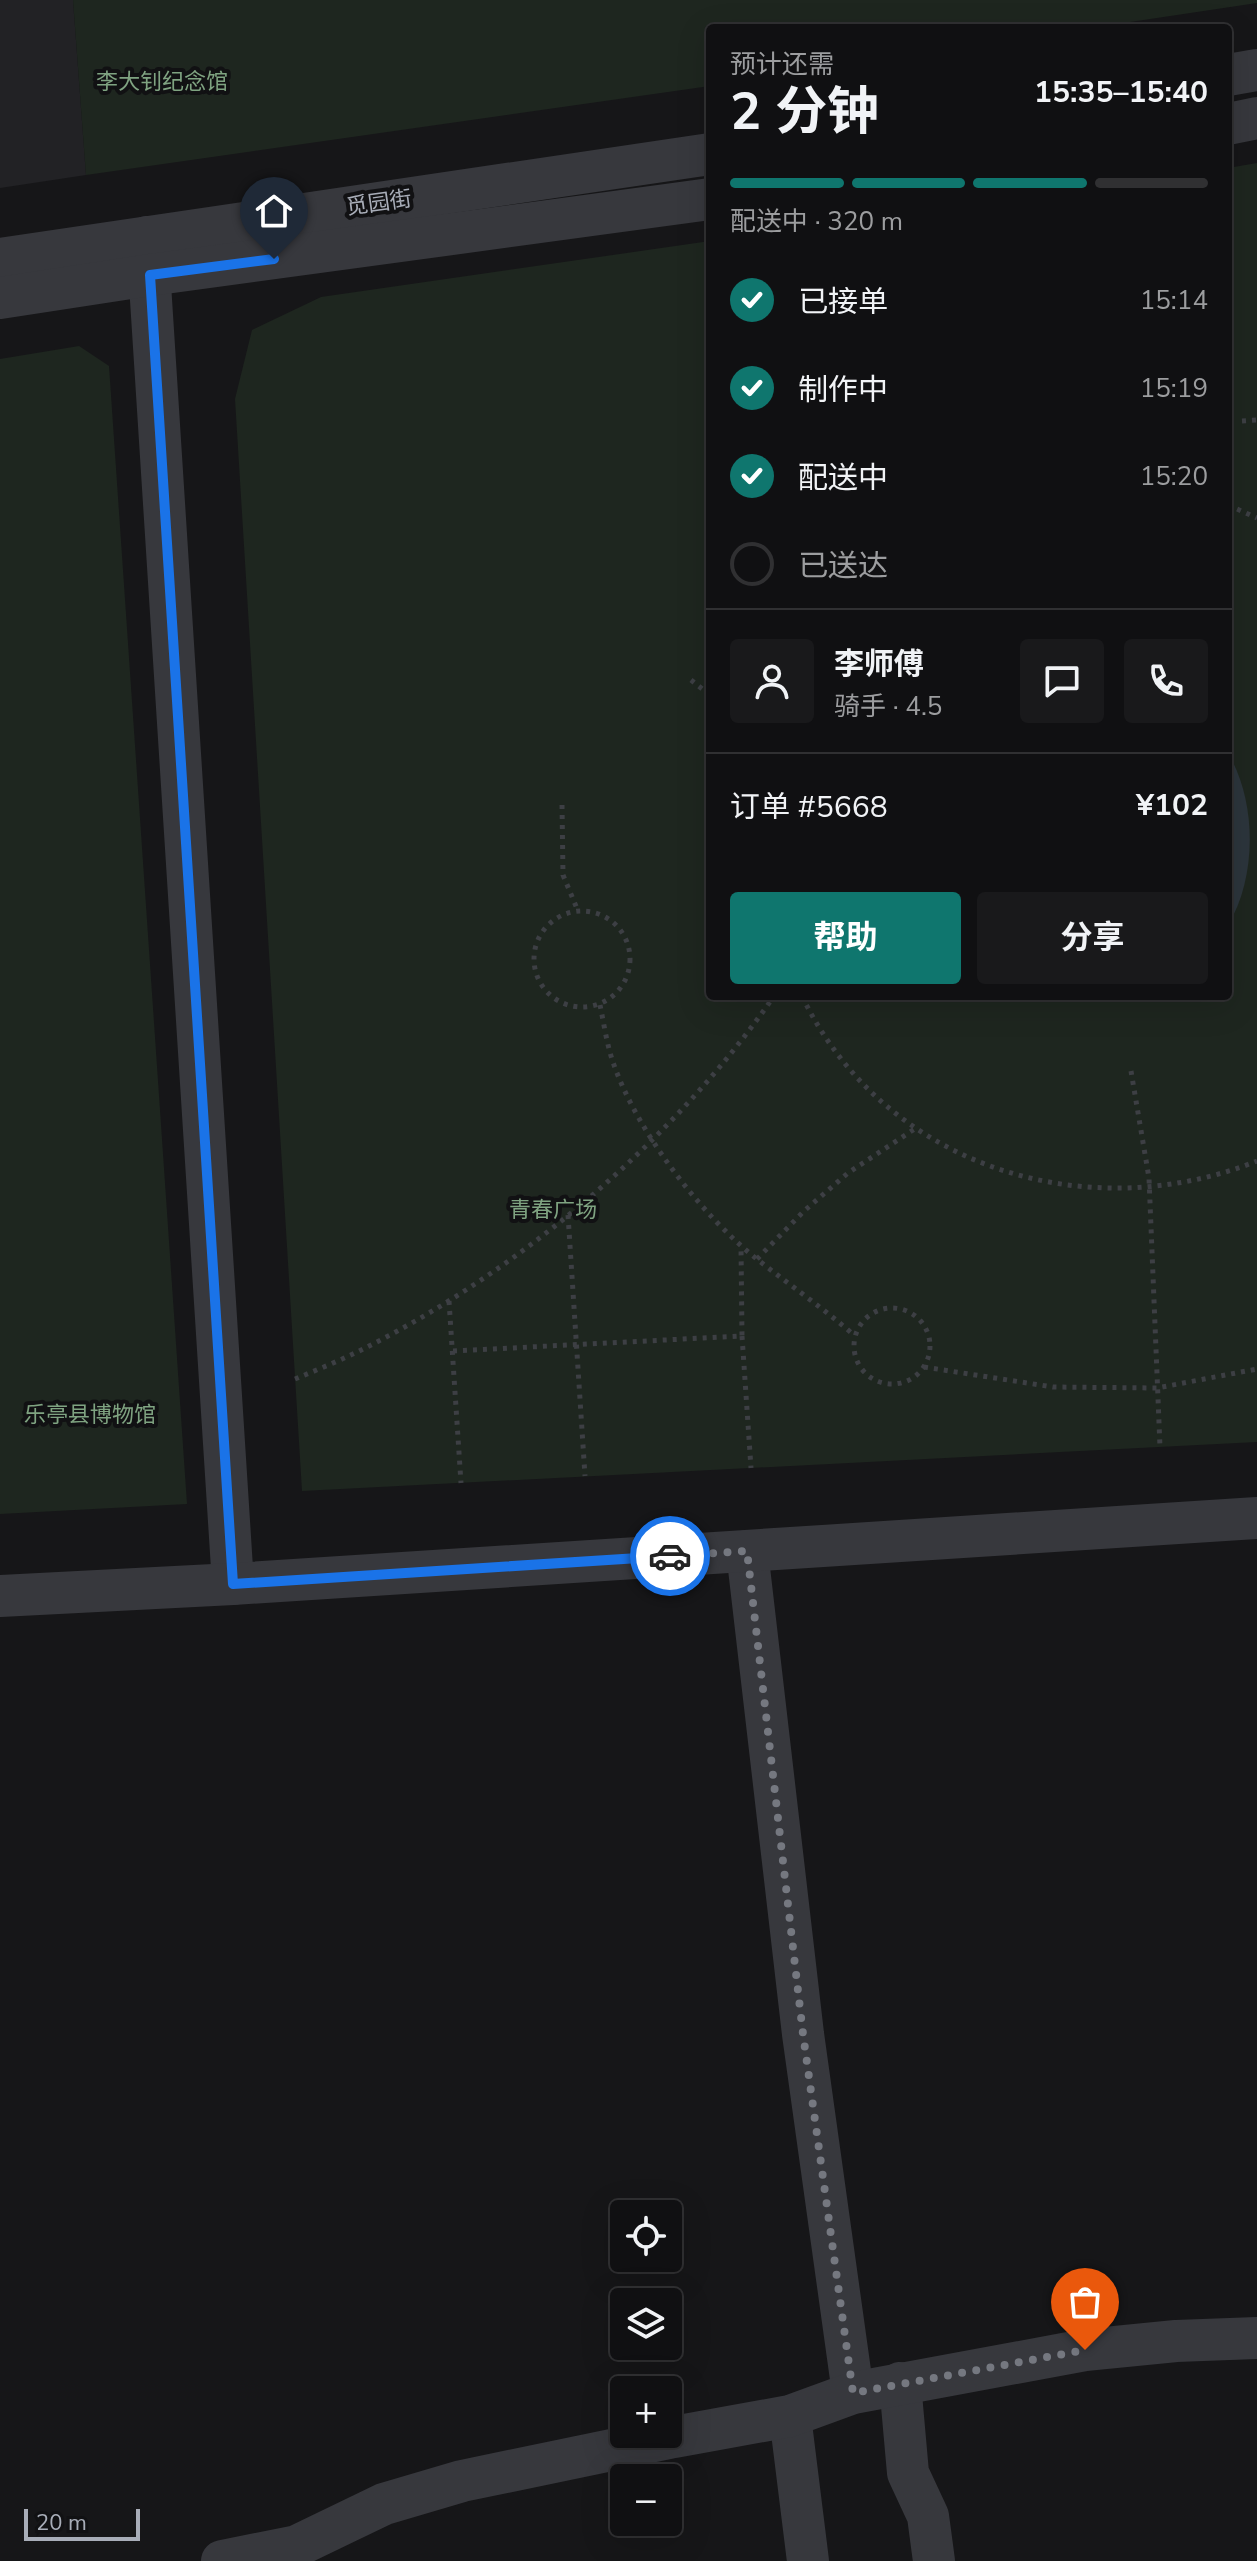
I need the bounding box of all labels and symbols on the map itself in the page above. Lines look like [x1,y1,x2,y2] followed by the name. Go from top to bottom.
[96,67,228,97] park label: 李大钊纪念馆
[240,177,308,259] pin
[344,184,414,222] street label: 觅园街
[509,1195,597,1225] park label: 青春广场
[24,1400,156,1430] park label: 乐亭县博物馆
[630,1516,710,1596] courier
[1051,2268,1119,2350] pin
[24,2505,140,2541] scale bar

